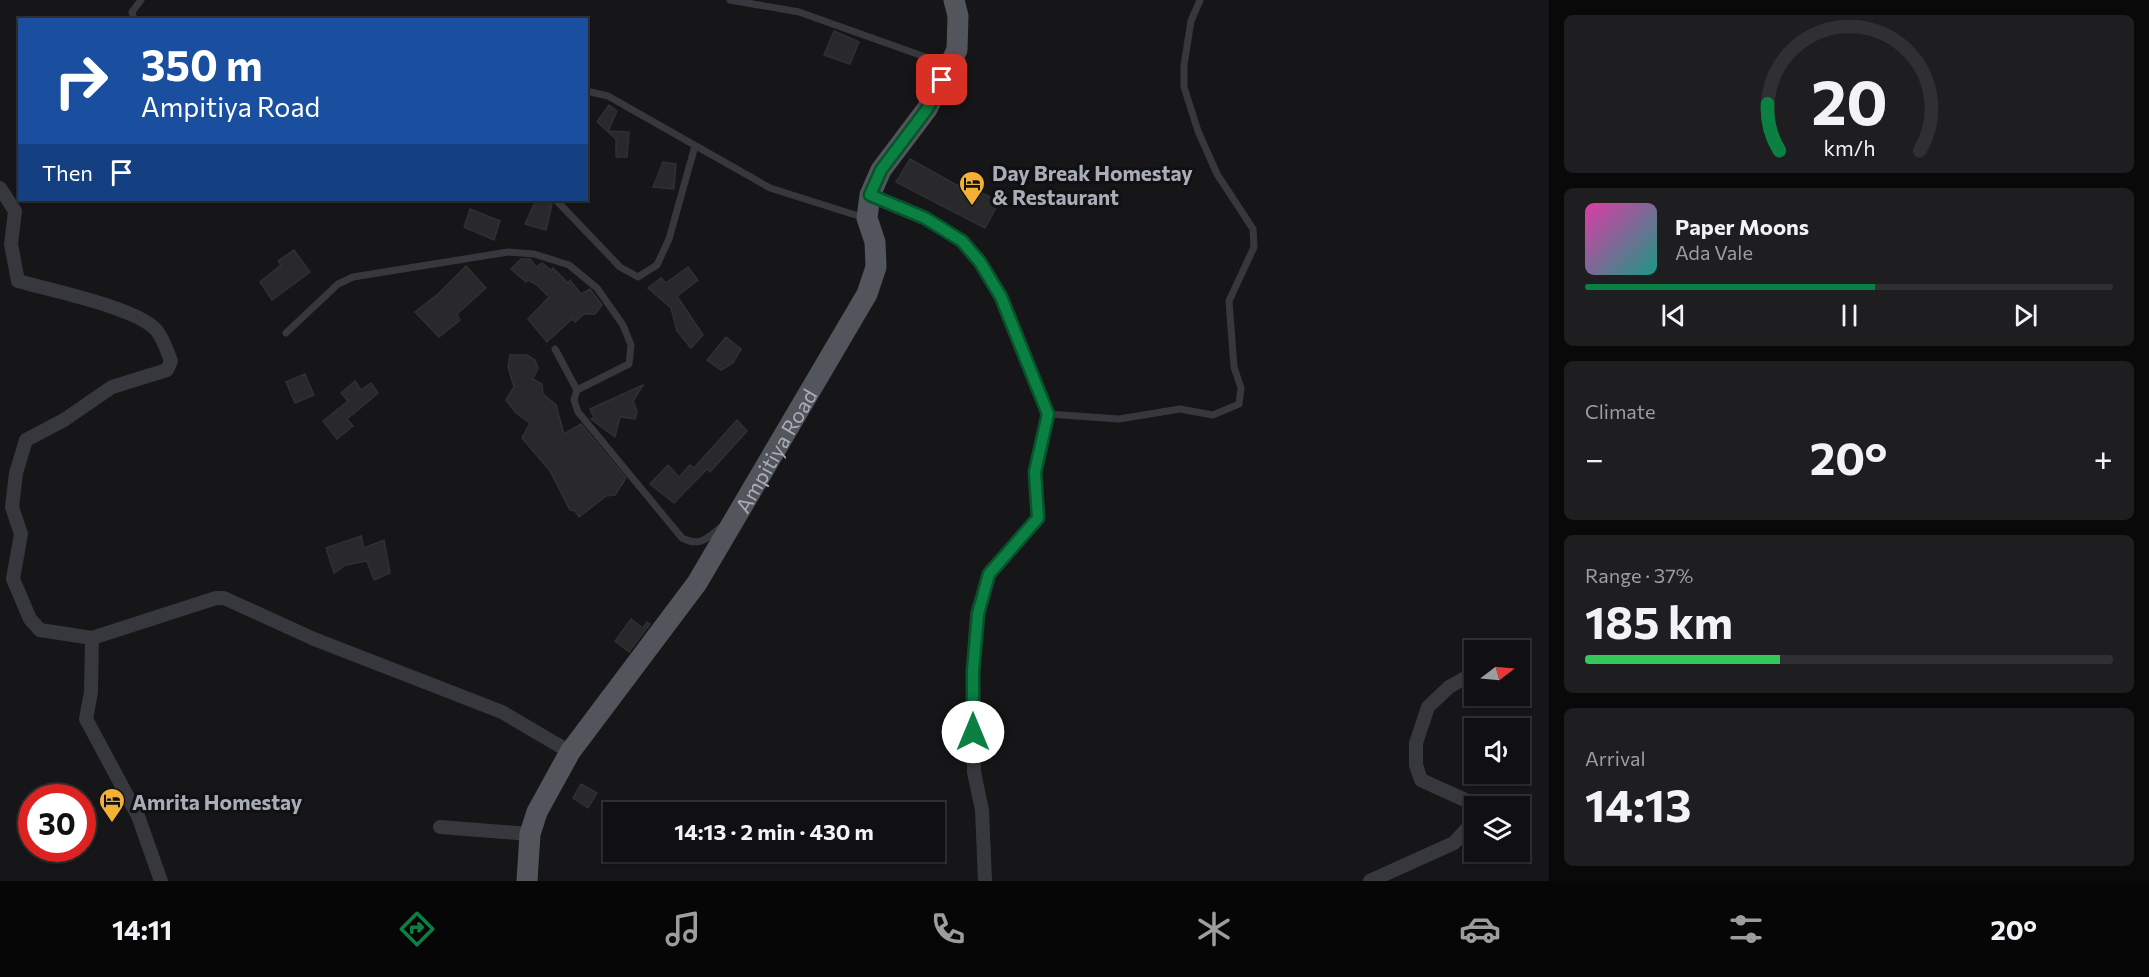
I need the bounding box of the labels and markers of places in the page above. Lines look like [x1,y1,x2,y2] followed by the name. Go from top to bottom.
[916,54,967,105] pin
[992,160,1193,209] place label: Day Break Homestay & Restaurant
[957,169,987,207] hotel icon: Day Break Homestay & Restaurant
[97,786,127,824] hotel icon: Amrita Homestay
[132,789,303,814] place label: Amrita Homestay

